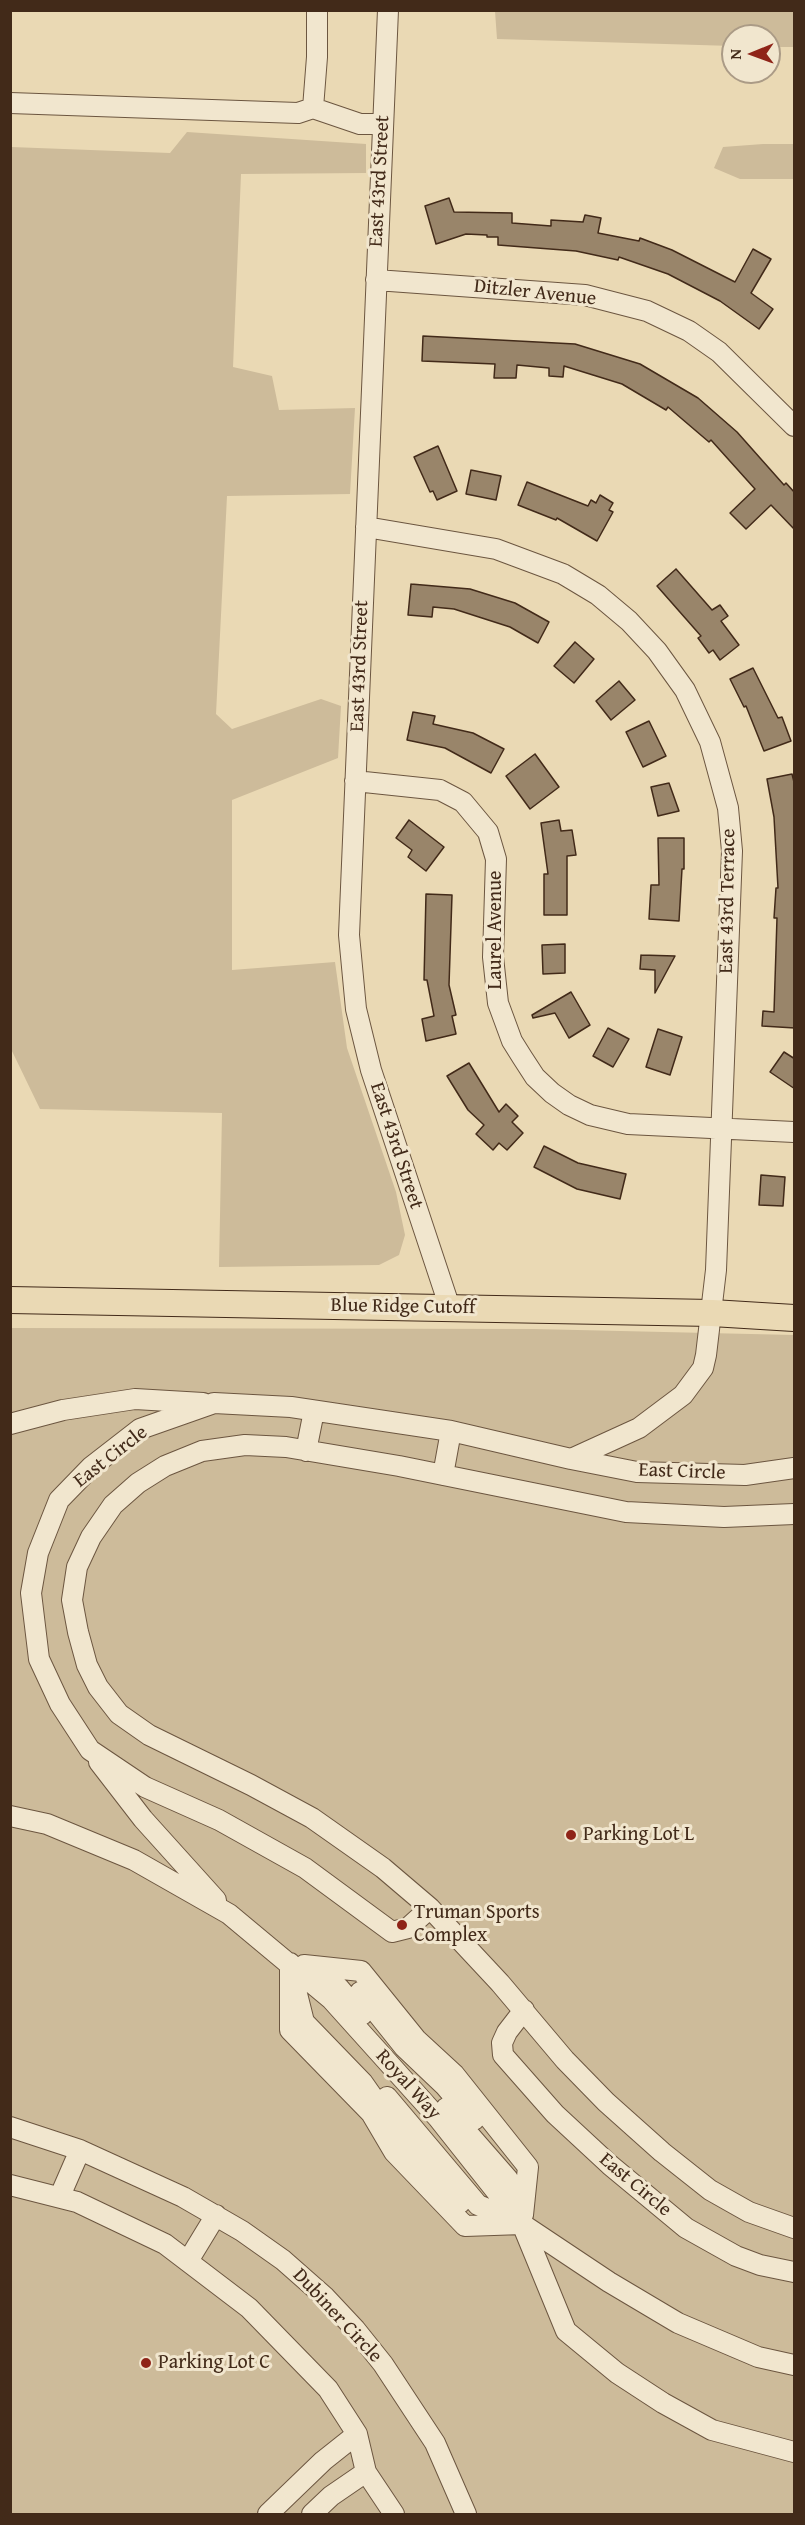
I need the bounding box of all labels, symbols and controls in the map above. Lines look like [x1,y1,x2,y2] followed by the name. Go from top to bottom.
[721,24,781,84] north arrow
[723,49,747,60] text: N
[365,114,395,248] street label: East 43rd Street
[473,275,597,311] street label: Ditzler Avenue
[346,600,374,732] street label: East 43rd Street
[715,828,741,974] street label: East 43rd Terrace
[484,871,508,989] street label: Laurel Avenue
[364,1080,428,1212] street label: East 43rd Street
[330,1294,476,1320] street label: Blue Ridge Cutoff
[69,1421,153,1493] street label: East Circle
[638,1458,726,1486] street label: East Circle
[583,1823,694,1847] place label: Parking Lot L
[564,1828,578,1842] marker: Parking Lot L
[414,1901,540,1948] place label: Truman Sports Complex
[395,1918,409,1932] marker: Truman Sports Complex
[370,2045,446,2125] street label: Royal Way
[594,2148,676,2222] street label: East Circle
[287,2264,387,2368] street label: Dubiner Circle
[158,2351,270,2375] place label: Parking Lot C
[139,2356,153,2370] marker: Parking Lot C

